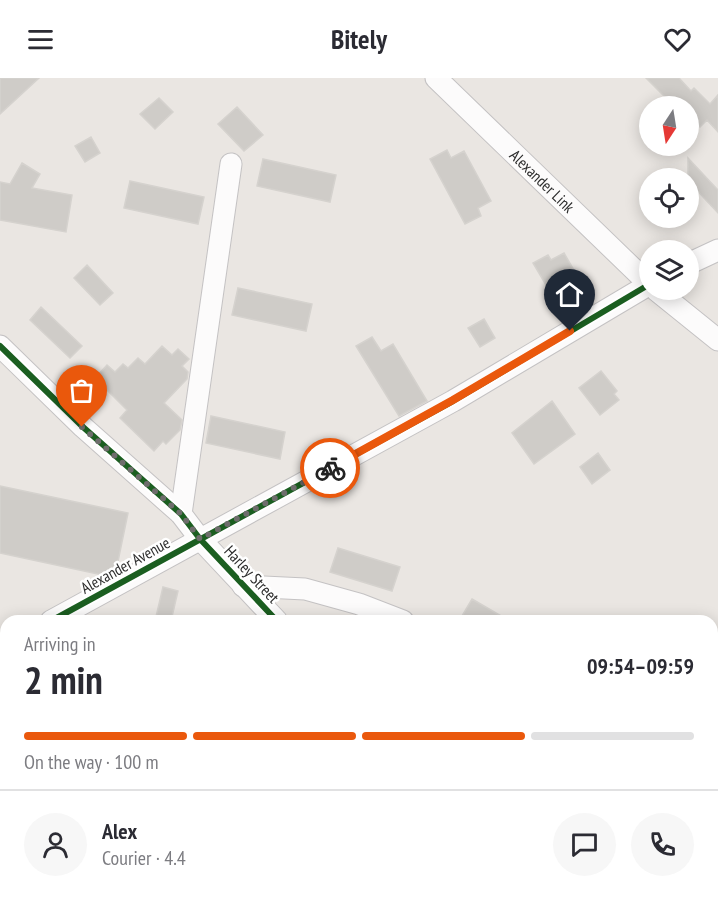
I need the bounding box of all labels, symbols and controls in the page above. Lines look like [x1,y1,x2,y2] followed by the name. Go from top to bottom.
[331,22,387,56] text: Bitely
[24,23,57,56] icon: menu
[661,23,694,56] icon: heart
[639,96,699,156] north arrow
[639,96,699,300] map controls
[506,145,580,217] street label: Alexander Link
[639,168,699,228] button: locate
[639,240,699,300] button: layers
[544,269,595,331] pin
[553,278,586,311] icon: home
[56,365,107,427] pin
[65,374,98,407] icon: bag
[300,438,360,498] courier
[314,452,347,485] icon: bike
[77,532,173,598] street label: Alexander Avenue
[220,541,284,607] street label: Harley Street
[24,631,96,657] text: Arriving in
[587,652,694,680] text: 09:54–09:59
[24,654,103,705] text: 2 min
[24,749,159,775] text: On the way · 100 m
[24,813,87,876] button: person
[553,813,616,876] button: chat
[631,813,694,876] button: phone
[102,817,137,845] text: Alex
[102,845,186,871] text: Courier · 4.4

